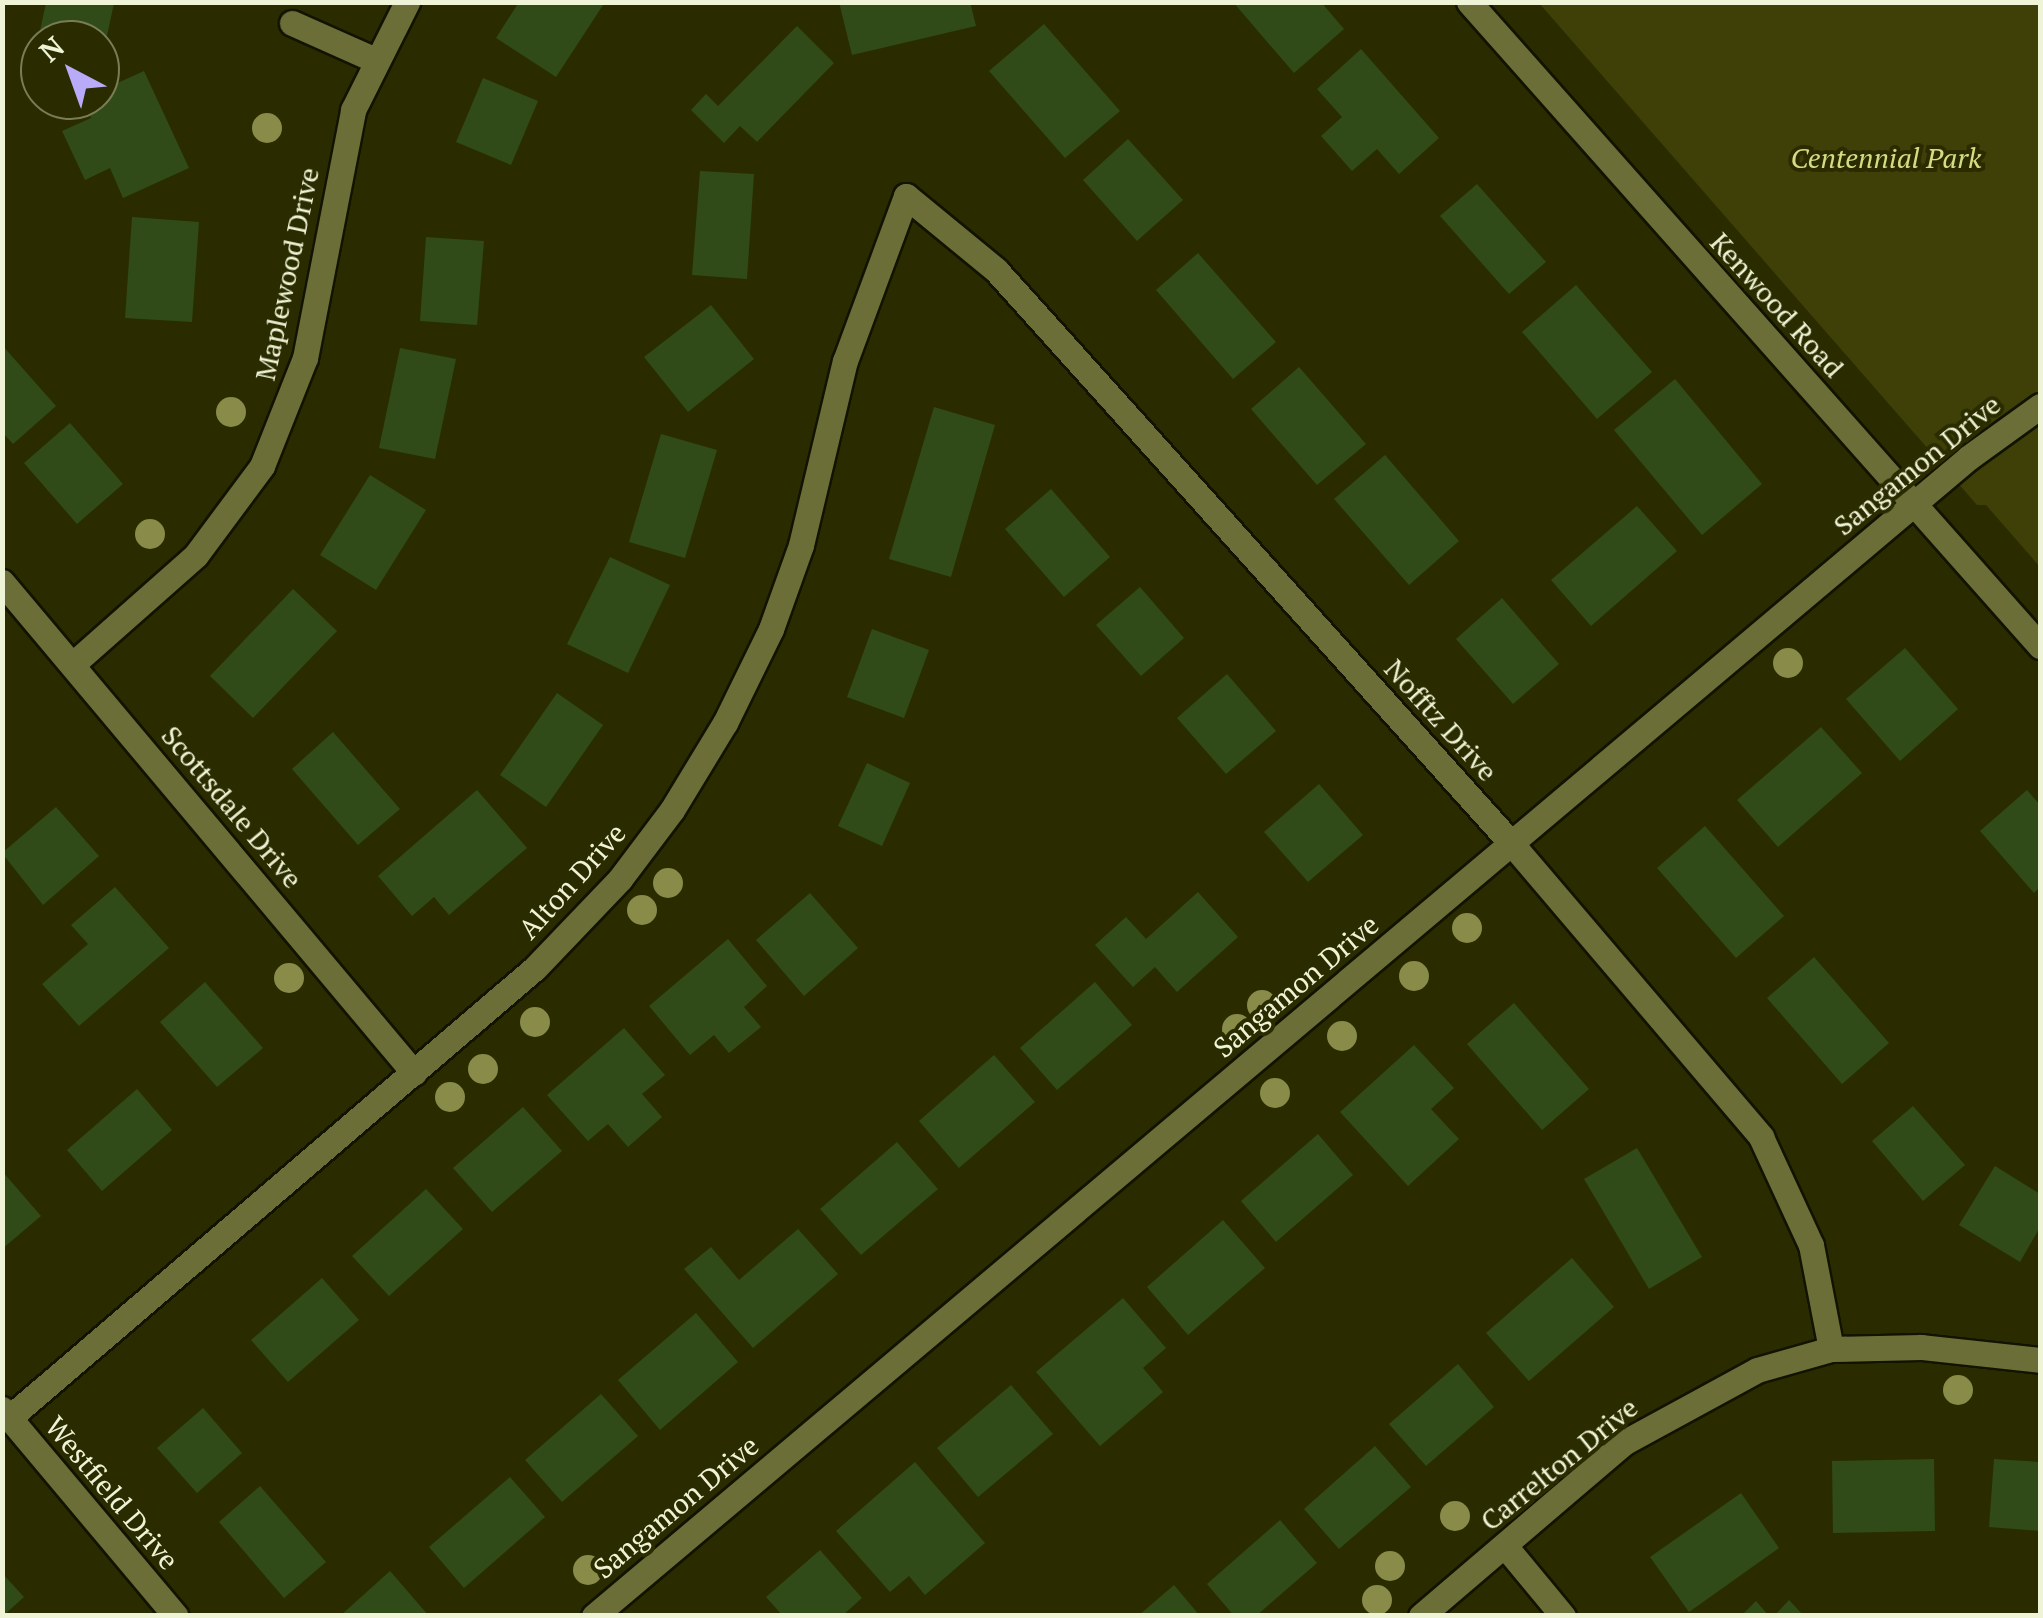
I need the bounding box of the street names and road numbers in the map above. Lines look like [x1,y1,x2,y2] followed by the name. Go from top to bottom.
[248,164,326,384] street label: Maplewood Drive
[1703,226,1851,384] street label: Kenwood Road
[1827,388,2007,542] street label: Sangamon Drive
[1378,652,1504,788] street label: Nofftz Drive
[154,719,310,895] street label: Scottsdale Drive
[511,816,633,946] street label: Alton Drive
[1207,907,1385,1065] street label: Sangamon Drive
[1474,1390,1644,1538] street label: Carrelton Drive
[38,1410,186,1576] street label: Westfield Drive
[587,1428,765,1586] street label: Sangamon Drive

